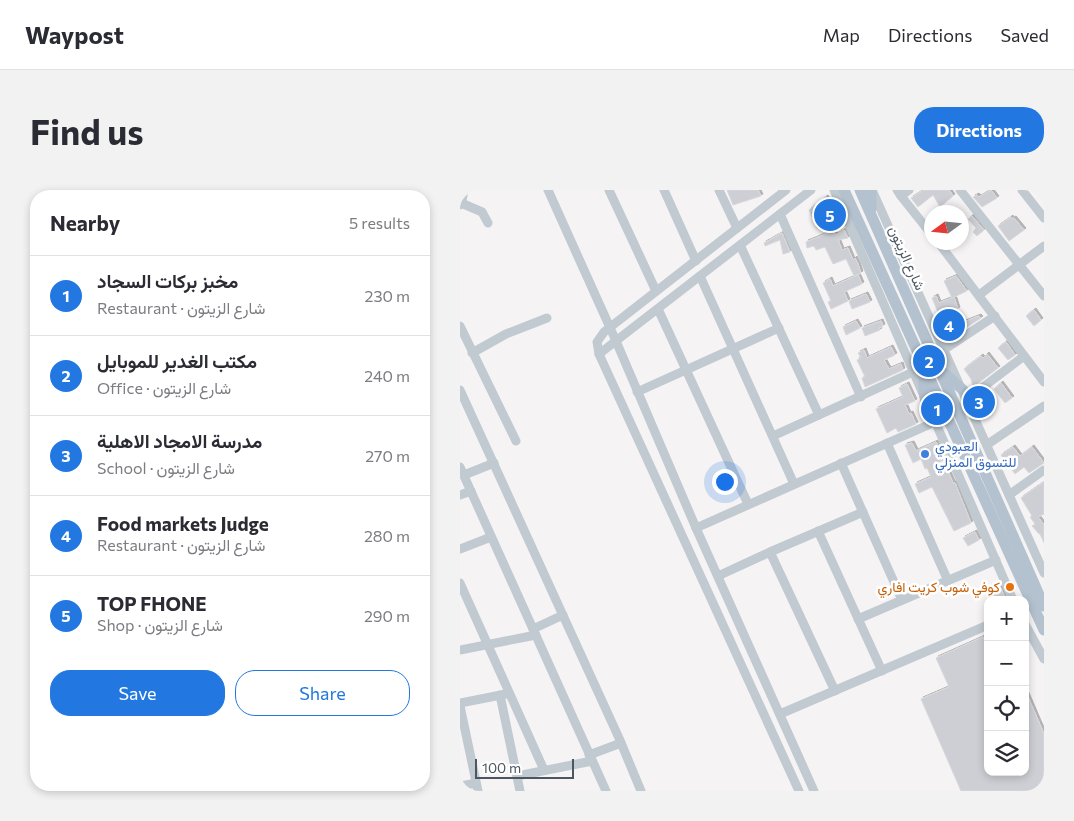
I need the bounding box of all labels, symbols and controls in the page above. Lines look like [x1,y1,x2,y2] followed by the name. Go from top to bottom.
[25,20,124,49] text: Waypost
[823,24,860,46] text: Map
[888,24,972,46] text: Directions
[1000,24,1049,46] text: Saved
[914,107,1044,153] button: Directions
[30,109,144,152] text: Find us
[814,196,846,234] pin: 5
[924,205,969,250] north arrow
[50,210,120,235] text: Nearby
[349,213,410,232] text: 5 results
[883,223,929,294] street label: شارع الزيتون
[97,269,238,292] text: مخبز بركات السجاد
[62,286,70,305] text: 1
[365,286,410,305] text: 230 m
[97,298,265,317] text: Restaurant · شارع الزيتون
[933,306,965,344] pin: 4
[913,342,945,380] pin: 2
[97,349,257,372] text: مكتب الغدير للموبايل
[61,366,71,385] text: 2
[364,366,410,385] text: 240 m
[97,378,231,397] text: Office · شارع الزيتون
[963,383,995,421] pin: 3
[921,390,953,428] pin: 1
[97,429,262,452] text: مدرسة الامجاد الاهلية
[935,437,1017,474] place label: العبودي للتسوق المنزلي
[61,446,71,465] text: 3
[365,446,410,465] text: 270 m
[919,448,931,460] marker: العبودي للتسوق المنزلي
[97,458,235,477] text: School · شارع الزيتون
[712,469,738,495] your location
[97,512,269,535] text: Food markets Judge
[61,526,71,545] text: 4
[364,526,410,545] text: 280 m
[97,535,265,554] text: Restaurant · شارع الزيتون
[878,578,1000,599] place label: كوفي شوب كريت افاري
[1004,581,1016,593] marker: كوفي شوب كريت افاري
[97,592,207,615] text: TOP FHONE
[984,596,1029,776] map controls
[984,596,1029,641] button: +
[61,606,71,625] text: 5
[364,606,410,625] text: 290 m
[97,615,223,634] text: Shop · شارع الزيتون
[984,641,1029,686] button: −
[50,670,225,716] button: Save
[235,670,410,716] button: Share
[984,686,1029,731] button: locate
[984,731,1029,776] button: layers
[475,756,574,779] scale bar
[482,759,521,776] text: 100 m

